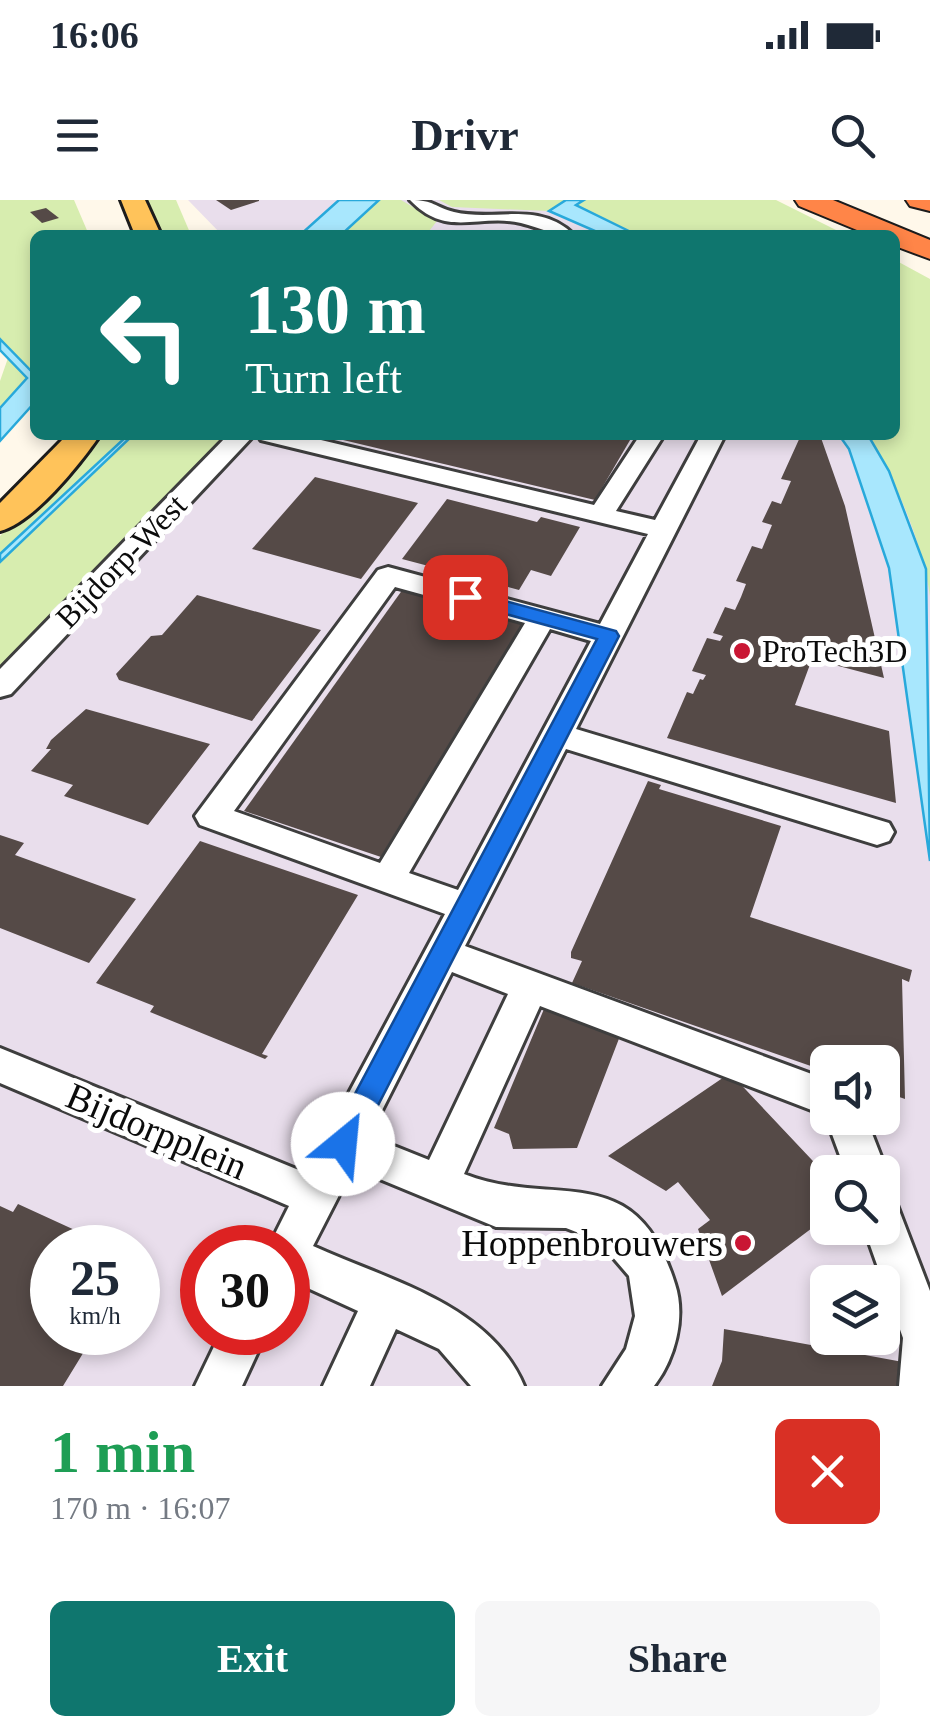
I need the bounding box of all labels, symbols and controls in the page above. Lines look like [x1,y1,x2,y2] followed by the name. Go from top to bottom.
[50,14,139,56] text: 16:06
[50,108,105,163] icon: menu
[825,108,880,163] icon: search
[411,110,519,160] text: Drivr
[80,270,210,400] icon: left
[245,271,426,348] text: 130 m
[245,353,402,403] text: Turn left
[48,487,194,635] street label: Bijdorp-West
[423,555,508,640] pin
[438,570,493,625] icon: arrive
[762,633,907,669] place label: ProTech3D
[731,640,753,662] marker: ProTech3D
[810,1045,900,1355] map controls
[810,1045,900,1135] button: sound
[60,1074,254,1188] street label: Bijdorpplein
[291,1092,395,1196] position arrow
[810,1155,900,1245] button: search
[461,1222,723,1264] place label: Hoppenbrouwers
[180,1225,310,1355] speed limit sign: 30
[732,1232,754,1254] marker: Hoppenbrouwers
[70,1250,120,1306] text: 25
[810,1265,900,1355] button: layers
[69,1302,121,1329] text: km/h
[50,1419,195,1485] text: 1 min
[775,1419,880,1524] button: close
[50,1490,230,1526] text: 170 m · 16:07
[50,1601,455,1716] button: Exit
[475,1601,880,1716] button: Share

